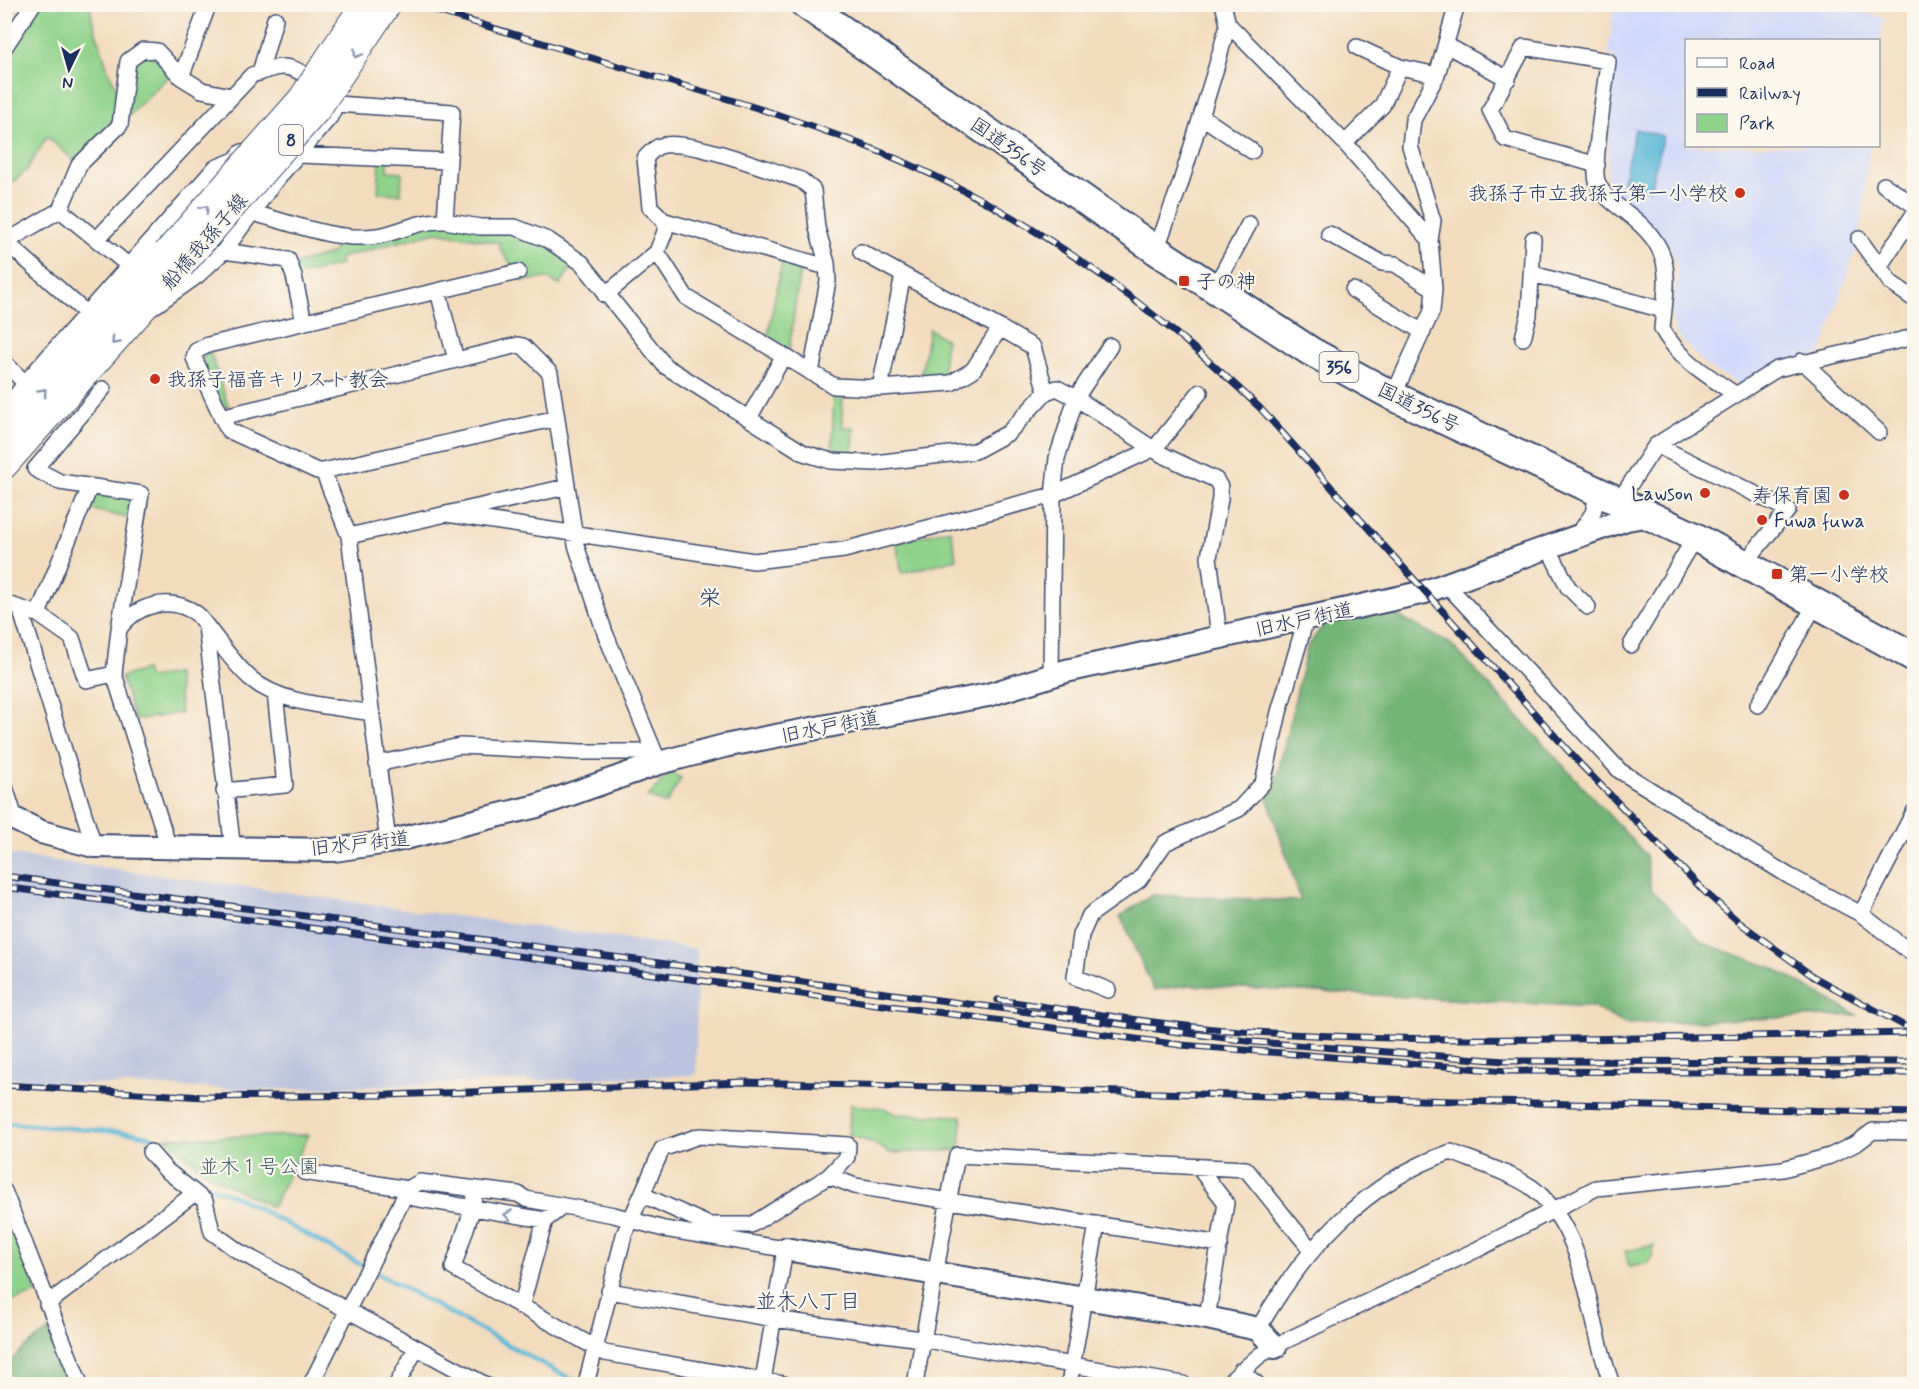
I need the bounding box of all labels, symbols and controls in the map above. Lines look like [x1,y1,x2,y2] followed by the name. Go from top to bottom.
[39,39,99,99] north arrow
[1685,39,1880,147] legend
[353,48,364,59] one-way arrow
[1739,52,1775,76] text: Road
[62,72,74,93] text: N
[1739,82,1801,106] text: Railway
[964,112,1052,185] street label: 国道356号
[1739,112,1775,136] text: Park
[279,125,303,155] road number: 8
[1468,181,1728,208] place label: 我孫子市立我孫子第一小学校
[1733,186,1747,200] marker: 我孫子市立我孫子第一小学校
[156,188,255,296] street label: 船橋我孫子線
[198,205,209,216] one-way arrow
[1196,269,1256,296] place label: 子の神
[1177,274,1191,288] marker: 子の神
[111,335,122,345] one-way arrow
[1320,352,1358,382] road number: 356
[167,367,389,394] place label: 我孫子福音キリスト教会
[148,372,162,386] marker: 我孫子福音キリスト教会
[1372,377,1464,440] street label: 国道356号
[36,388,47,399] one-way arrow
[1631,481,1693,508] place label: Lawson
[1752,483,1832,510] place label: 寿保育園
[1698,486,1712,500] marker: Lawson
[1837,488,1851,502] marker: 寿保育園
[1774,508,1865,535] place label: Fuwa fuwa
[1755,513,1769,527] marker: Fuwa fuwa
[1789,562,1889,589] place label: 第一小学校
[1770,567,1784,581] marker: 第一小学校
[699,585,721,613] district label: 栄
[1253,597,1356,644] street label: 旧水戸街道
[779,705,882,750] street label: 旧水戸街道
[309,826,411,863] street label: 旧水戸街道
[199,1154,319,1181] park label: 並木１号公園
[503,1209,513,1221] one-way arrow
[756,1288,861,1316] district label: 並木八丁目

